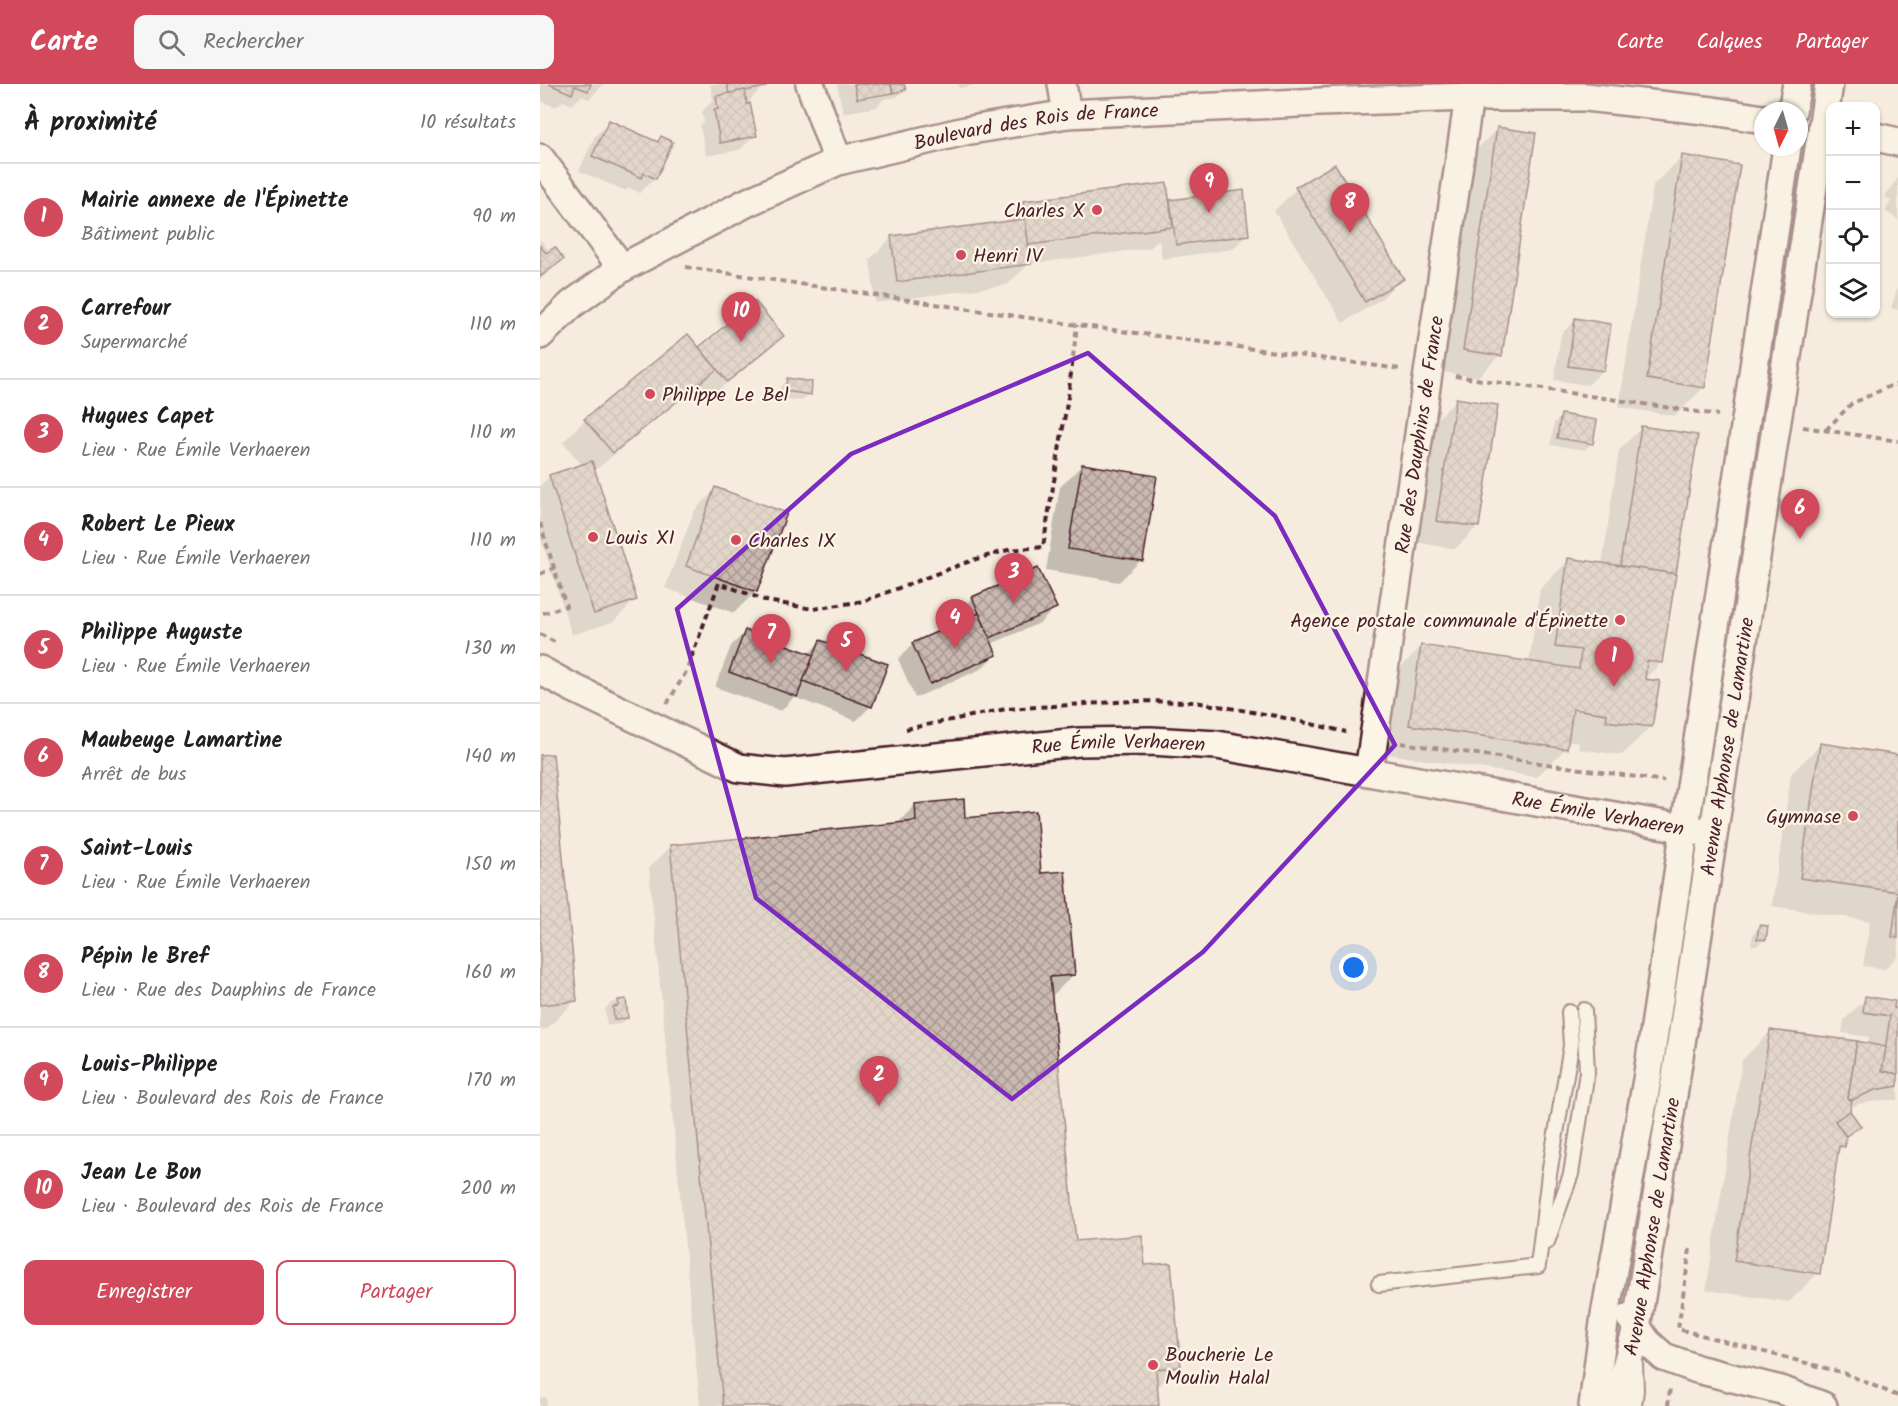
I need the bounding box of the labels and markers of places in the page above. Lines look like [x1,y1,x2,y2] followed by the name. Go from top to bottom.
[1190,164,1228,213] pin: 9
[1330,184,1370,233] pin: 8
[1003,196,1086,228] place label: Charles X
[1090,203,1104,217] marker: Charles X
[973,241,1044,273] place label: Henri IV
[954,248,968,262] marker: Henri IV
[722,292,760,342] pin: 10
[662,380,789,412] place label: Philippe Le Bel
[643,387,657,401] marker: Philippe Le Bel
[1780,490,1820,539] pin: 6
[605,523,675,555] place label: Louis XI
[748,526,836,558] place label: Charles IX
[586,530,600,544] marker: Louis XI
[729,533,743,547] marker: Charles IX
[994,554,1034,603] pin: 3
[936,600,974,649] pin: 4
[1290,606,1608,638] place label: Agence postale communale d'Épinette
[1613,613,1627,627] marker: Agence postale communale d'Épinette
[752,614,790,664] pin: 7
[826,622,866,672] pin: 5
[1594,638,1634,687] pin: 1
[1766,802,1841,834] place label: Gymnase
[1846,809,1860,823] marker: Gymnase
[860,1056,898,1106] pin: 2
[1165,1340,1273,1395] place label: Boucherie Le Moulin Halal
[1146,1358,1160,1372] marker: Boucherie Le Moulin Halal

